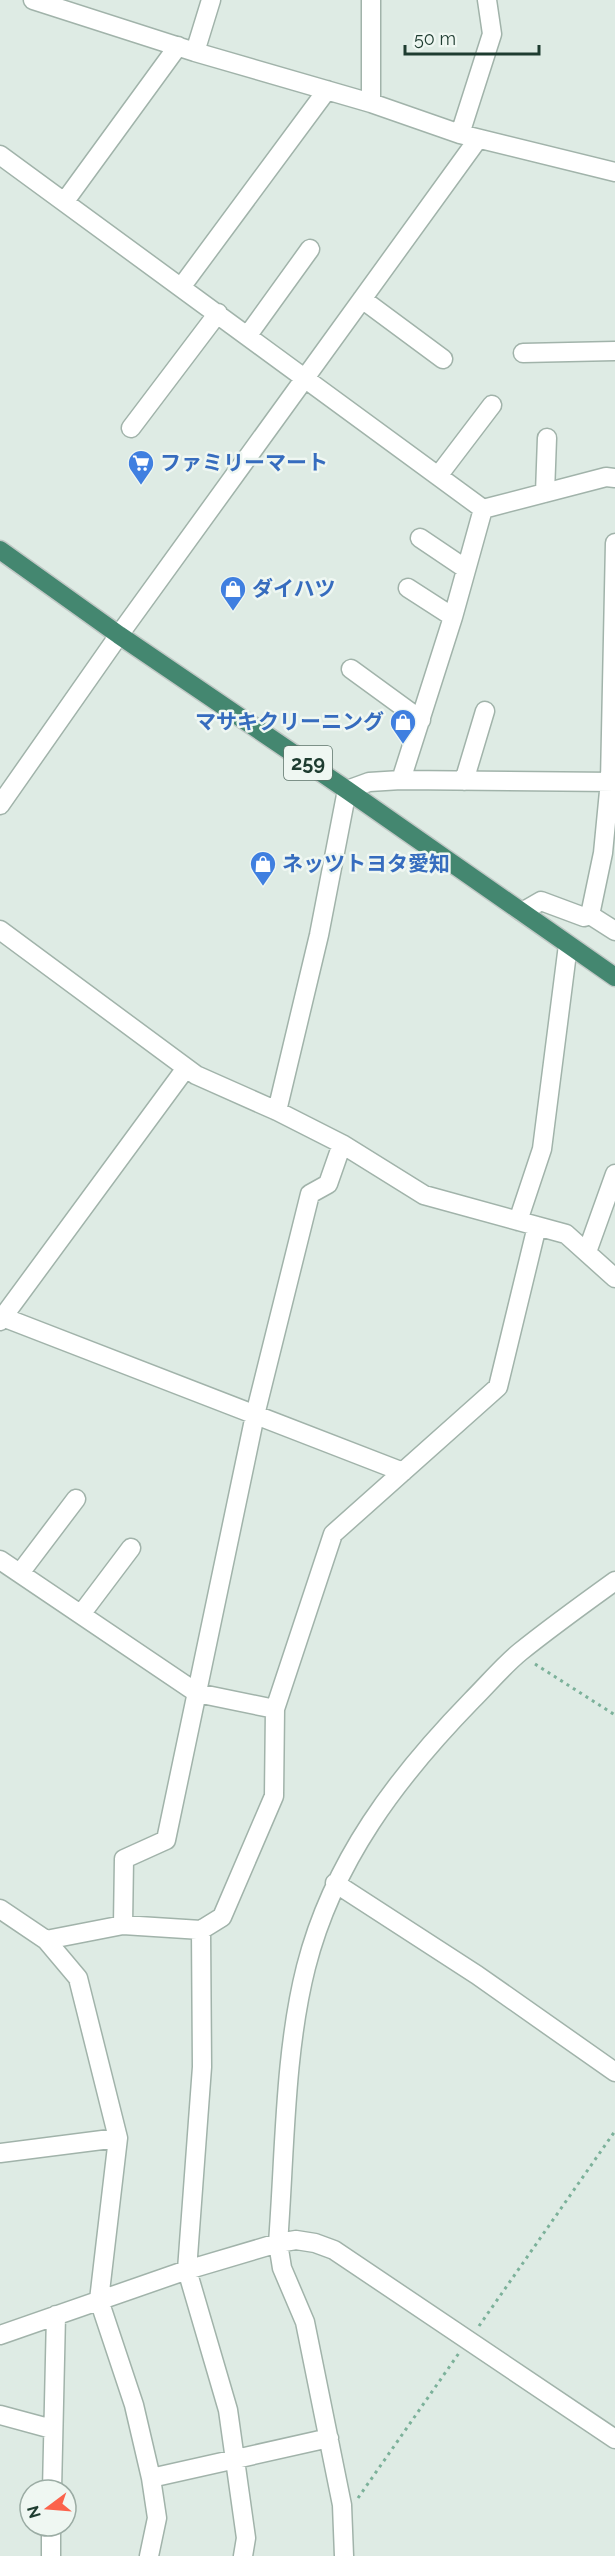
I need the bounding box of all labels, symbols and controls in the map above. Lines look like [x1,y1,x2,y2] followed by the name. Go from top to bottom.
[405,18,538,56] scale bar
[414,28,456,49] text: 50 m
[126,448,156,486] supermarket icon: ファミリーマート
[160,450,328,475] place label: ファミリーマート
[218,574,248,612] shop icon: ダイハツ
[252,576,336,601] place label: ダイハツ
[388,707,418,745] shop icon: マサキクリーニング
[195,709,384,734] place label: マサキクリーニング
[284,746,332,780] road number: 259
[248,849,278,887] shop icon: ネッツトヨタ愛知
[282,851,450,876] place label: ネッツトヨタ愛知
[18,2478,78,2538] north arrow
[23,2504,45,2520] text: N

